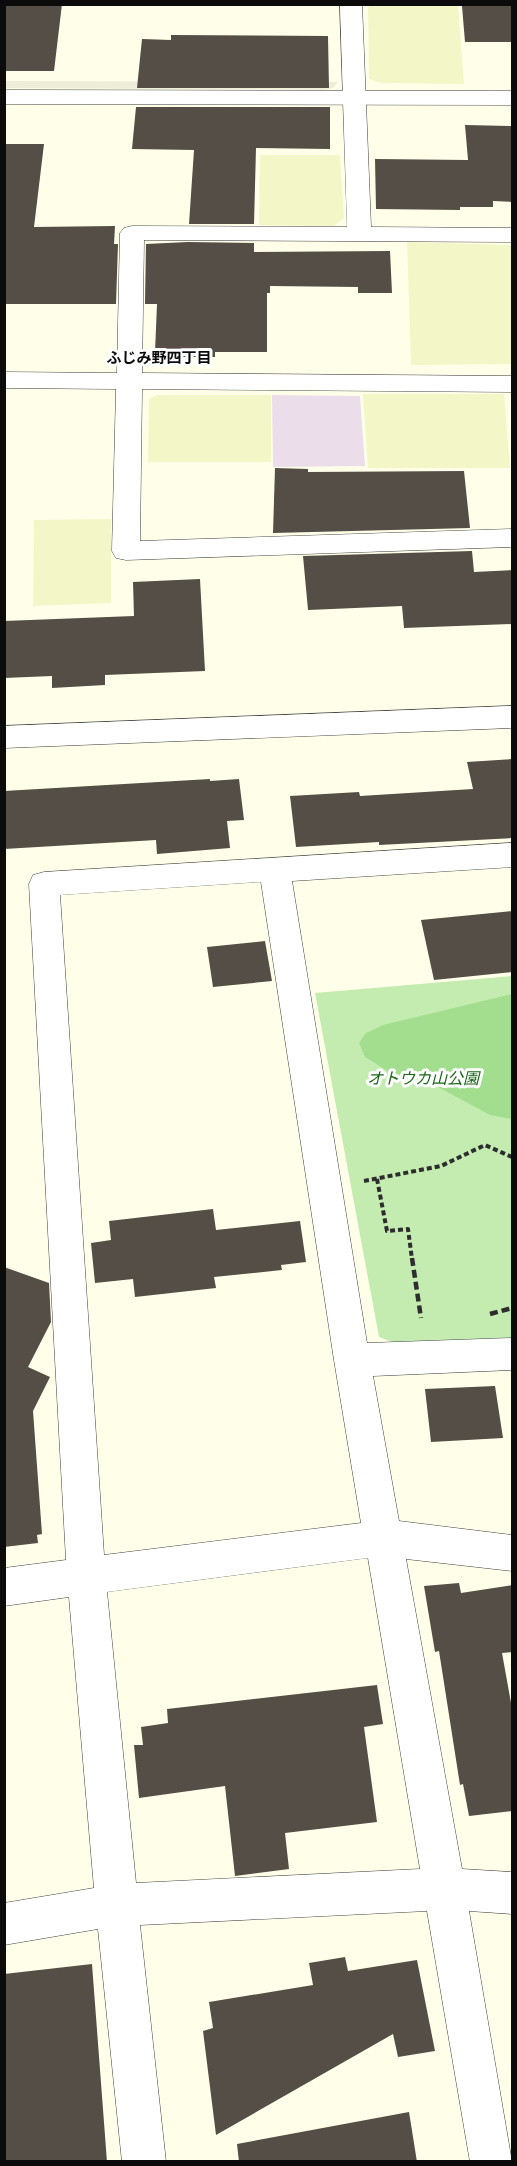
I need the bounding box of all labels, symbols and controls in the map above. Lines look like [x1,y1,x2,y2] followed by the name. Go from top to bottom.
[106,348,212,367] district label: ふじみ野四丁目
[367,1068,481,1088] park label: オトウカ山公園

